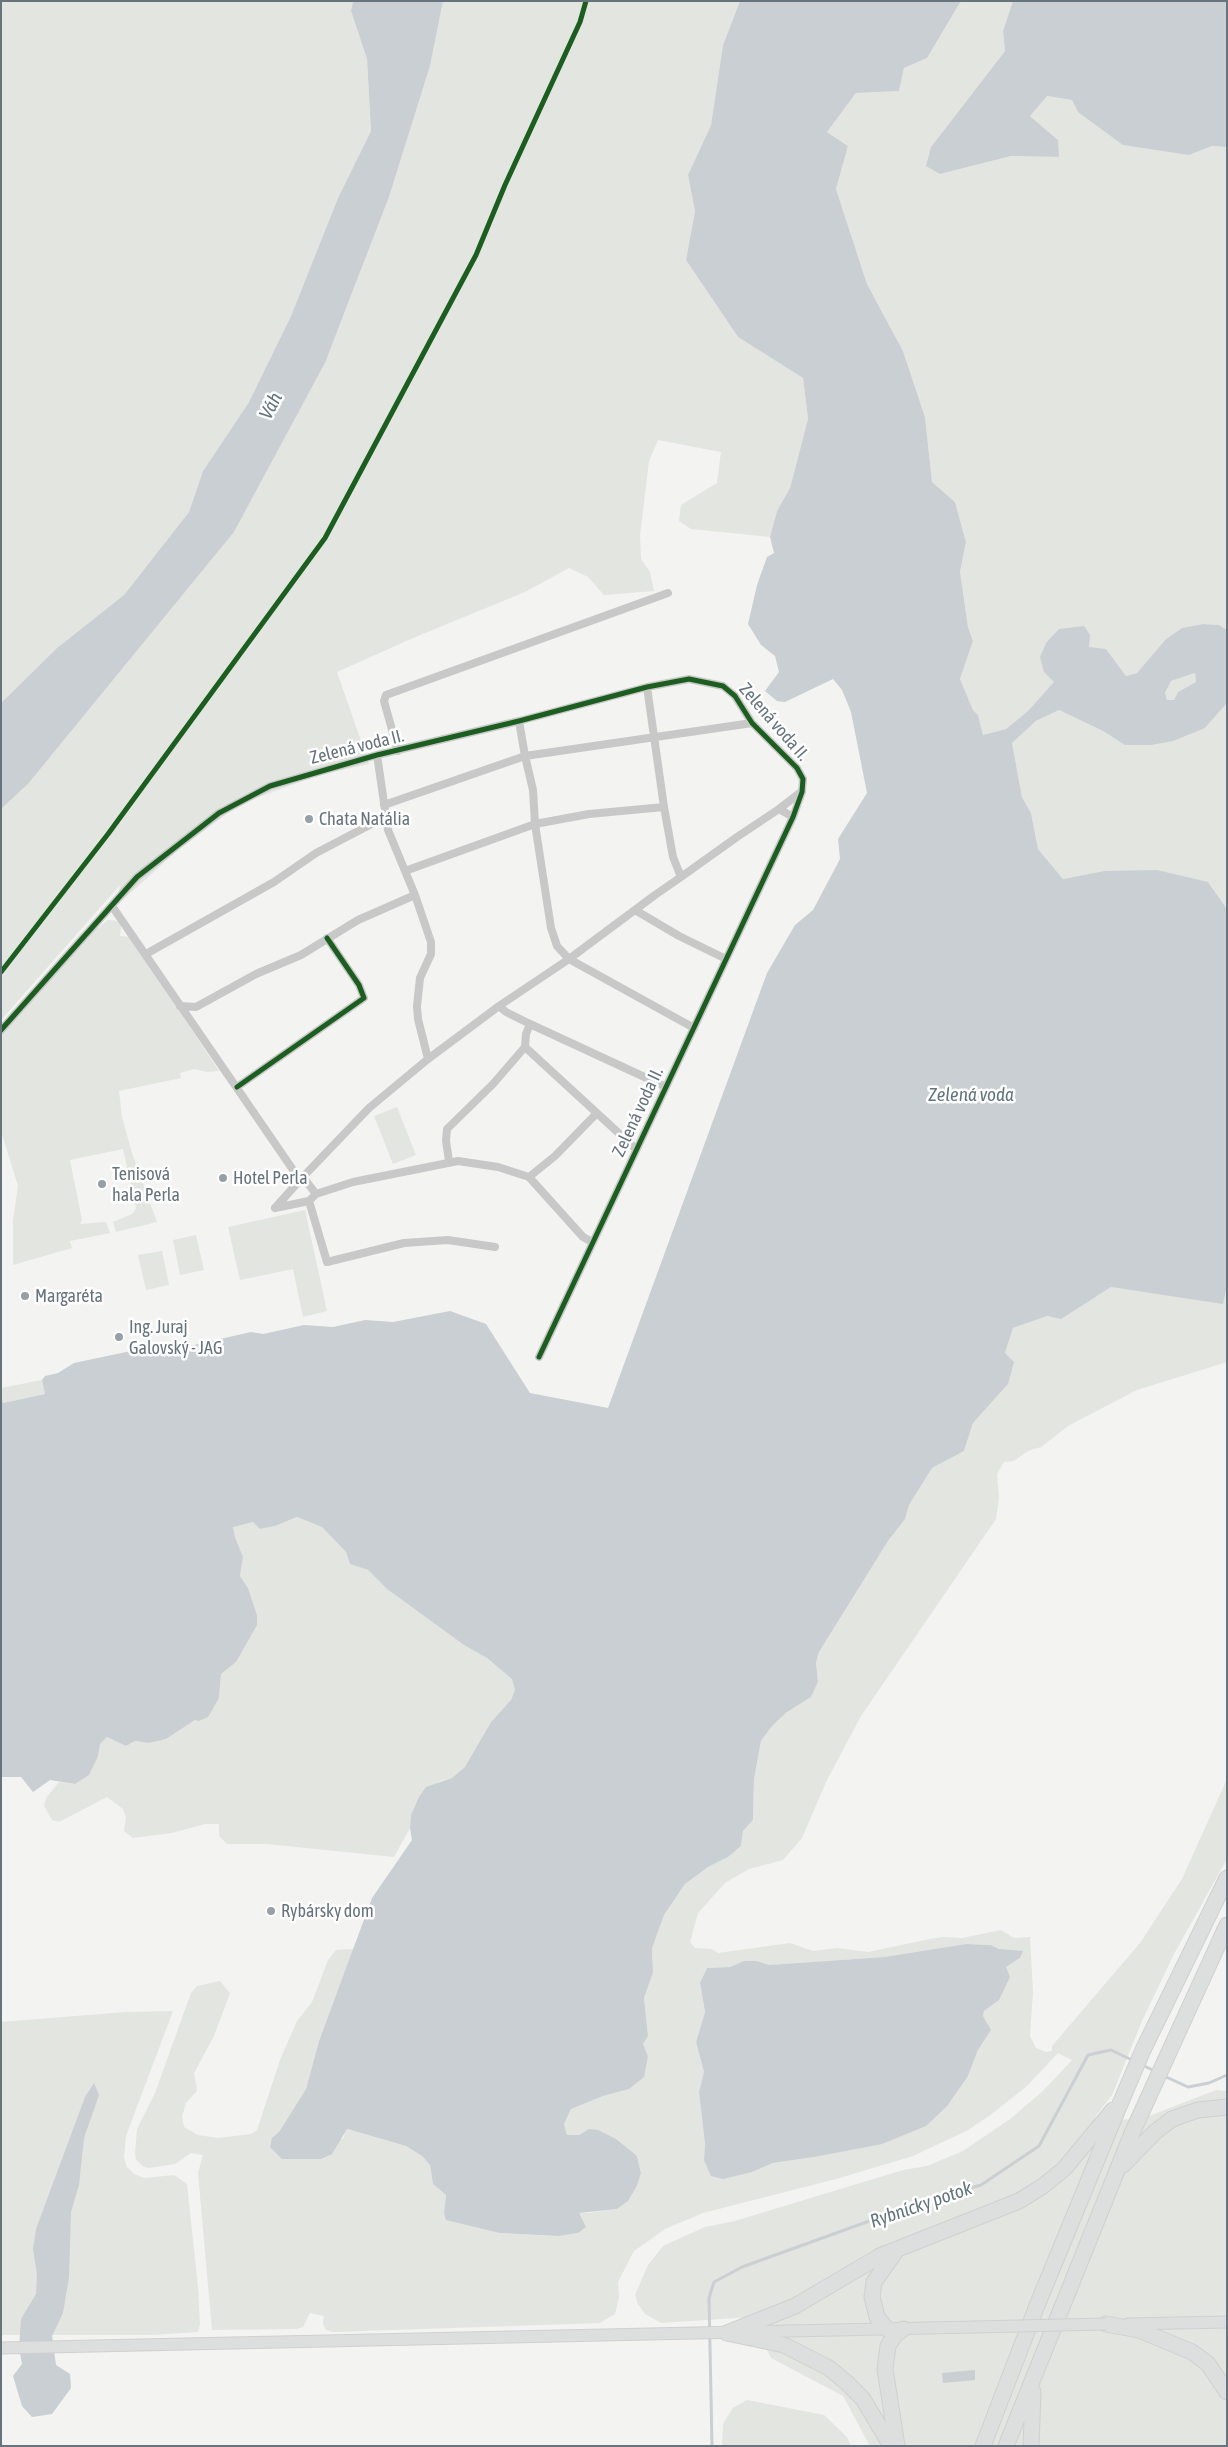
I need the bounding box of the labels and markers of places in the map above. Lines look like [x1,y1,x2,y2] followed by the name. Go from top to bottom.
[319,808,410,830] place label: Chata Natália
[303,813,315,825] marker: Chata Natália
[112,1163,180,1206] place label: Tenisová hala Perla
[233,1167,308,1189] place label: Hotel Perla
[217,1172,229,1184] marker: Hotel Perla
[96,1178,108,1190] marker: Tenisová hala Perla
[35,1285,103,1307] place label: Margaréta
[19,1290,31,1302] marker: Margaréta
[129,1316,222,1358] place label: Ing. Juraj Galovský - JAG
[113,1331,125,1343] marker: Ing. Juraj Galovský - JAG
[281,1900,374,1922] place label: Rybársky dom
[265,1905,277,1917] marker: Rybársky dom

